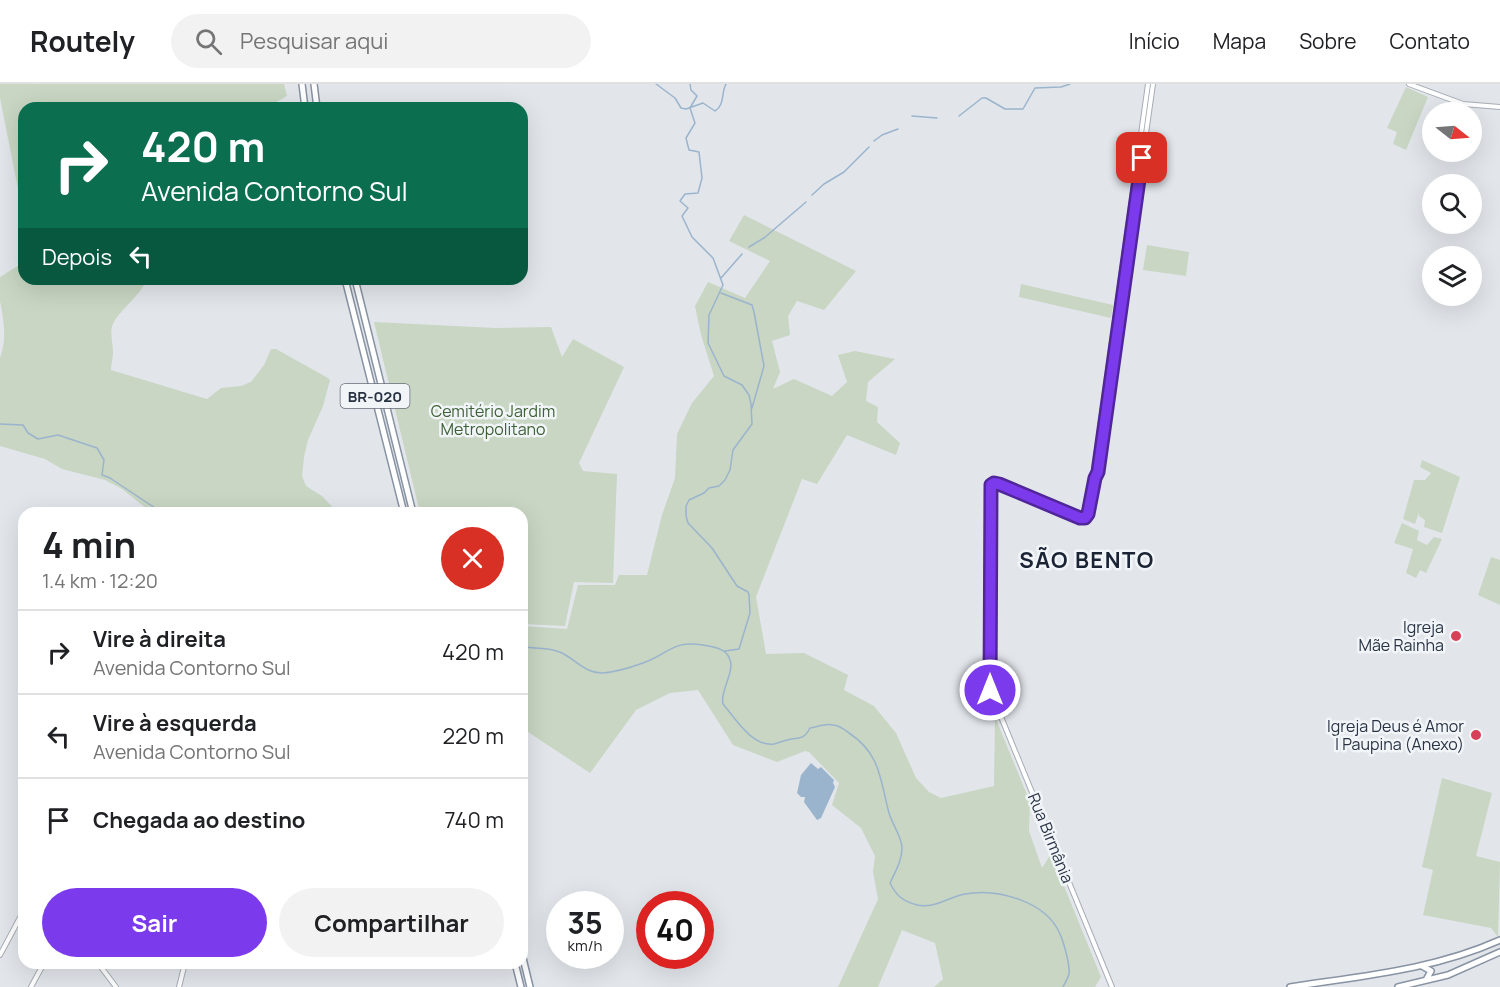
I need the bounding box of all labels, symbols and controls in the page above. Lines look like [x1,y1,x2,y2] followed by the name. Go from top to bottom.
[171,14,591,68] search box
[30,22,135,60] text: Routely
[192,25,225,58] icon: search
[240,26,388,56] text: Pesquisar aqui
[1129,27,1180,55] text: Início
[1213,27,1266,55] text: Mapa
[1299,27,1357,55] text: Sobre
[1390,27,1470,55] text: Contato
[1422,102,1482,162] north arrow
[1422,102,1482,306] map controls
[141,117,265,175] text: 420 m
[42,126,120,204] icon: right
[1116,132,1167,183] pin
[1125,141,1158,174] icon: arrive
[141,172,408,209] text: Avenida Contorno Sul
[1422,174,1482,234] button: search
[124,240,157,273] icon: left
[42,242,112,272] text: Depois
[1422,246,1482,306] button: layers
[340,384,410,408] road number: BR-020
[431,400,555,440] park label: Cemitério Jardim Metropolitano
[42,520,136,569] text: 4 min
[441,527,504,590] button: close
[1019,545,1155,575] district label: SÃO BENTO
[42,567,158,594] text: 1.4 km · 12:20
[1359,616,1444,656] place label: Igreja Mãe Rainha
[93,624,226,654] text: Vire à direita
[1449,629,1463,643] marker: Igreja Mãe Rainha
[42,636,75,669] icon: right
[442,637,504,667] text: 420 m
[93,654,291,681] text: Avenida Contorno Sul
[958,658,1022,722] position arrow
[93,708,257,738] text: Vire à esquerda
[1327,715,1464,755] place label: Igreja Deus é Amor | Paupina (Anexo)
[42,720,75,753] icon: left
[442,721,504,751] text: 220 m
[1469,728,1483,742] marker: Igreja Deus é Amor | Paupina (Anexo)
[93,738,291,765] text: Avenida Contorno Sul
[1023,790,1079,886] street label: Rua Birmânia
[42,804,75,837] icon: arrive
[93,805,305,835] text: Chegada ao destino
[444,805,504,835] text: 740 m
[42,888,267,957] button: Sair
[279,888,504,957] button: Compartilhar
[636,891,714,969] speed limit sign: 40
[567,902,603,943] text: 35
[568,935,602,956] text: km/h

